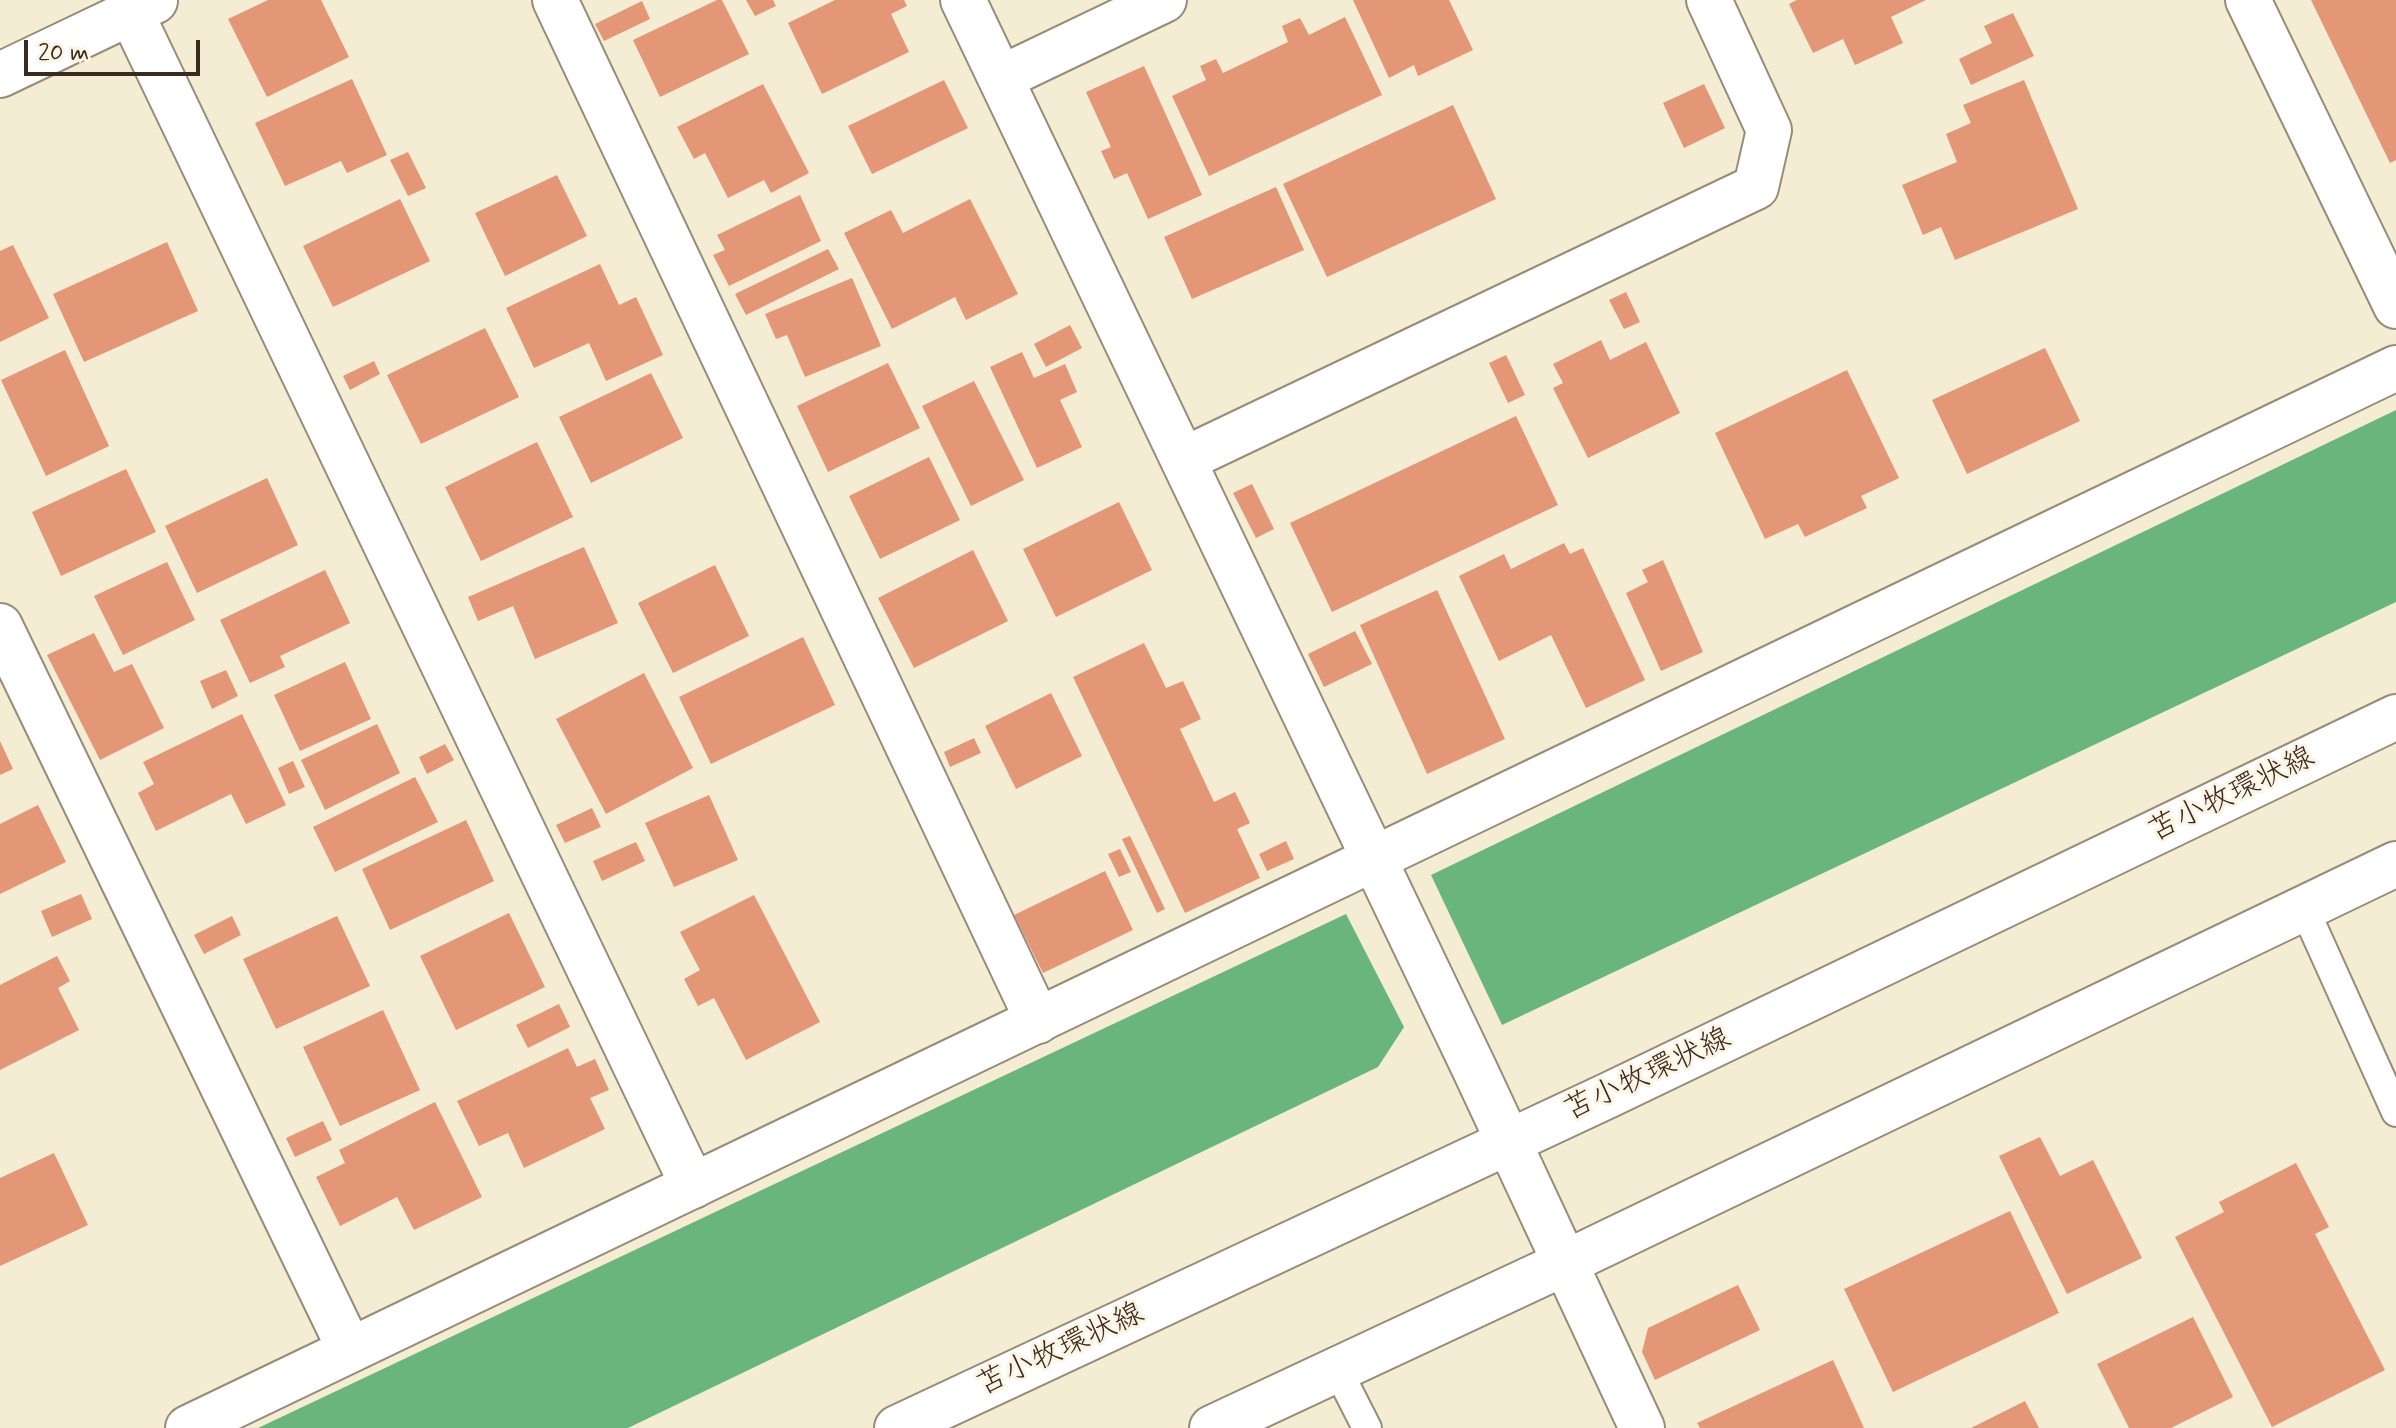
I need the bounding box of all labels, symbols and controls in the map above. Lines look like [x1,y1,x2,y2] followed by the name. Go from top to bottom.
[28,24,204,74] scale bar
[38,38,89,69] text: 20 m
[2143,740,2321,852] street label: 苫小牧環状線
[1559,1022,1737,1130] street label: 苫小牧環状線
[972,1297,1150,1405] street label: 苫小牧環状線

